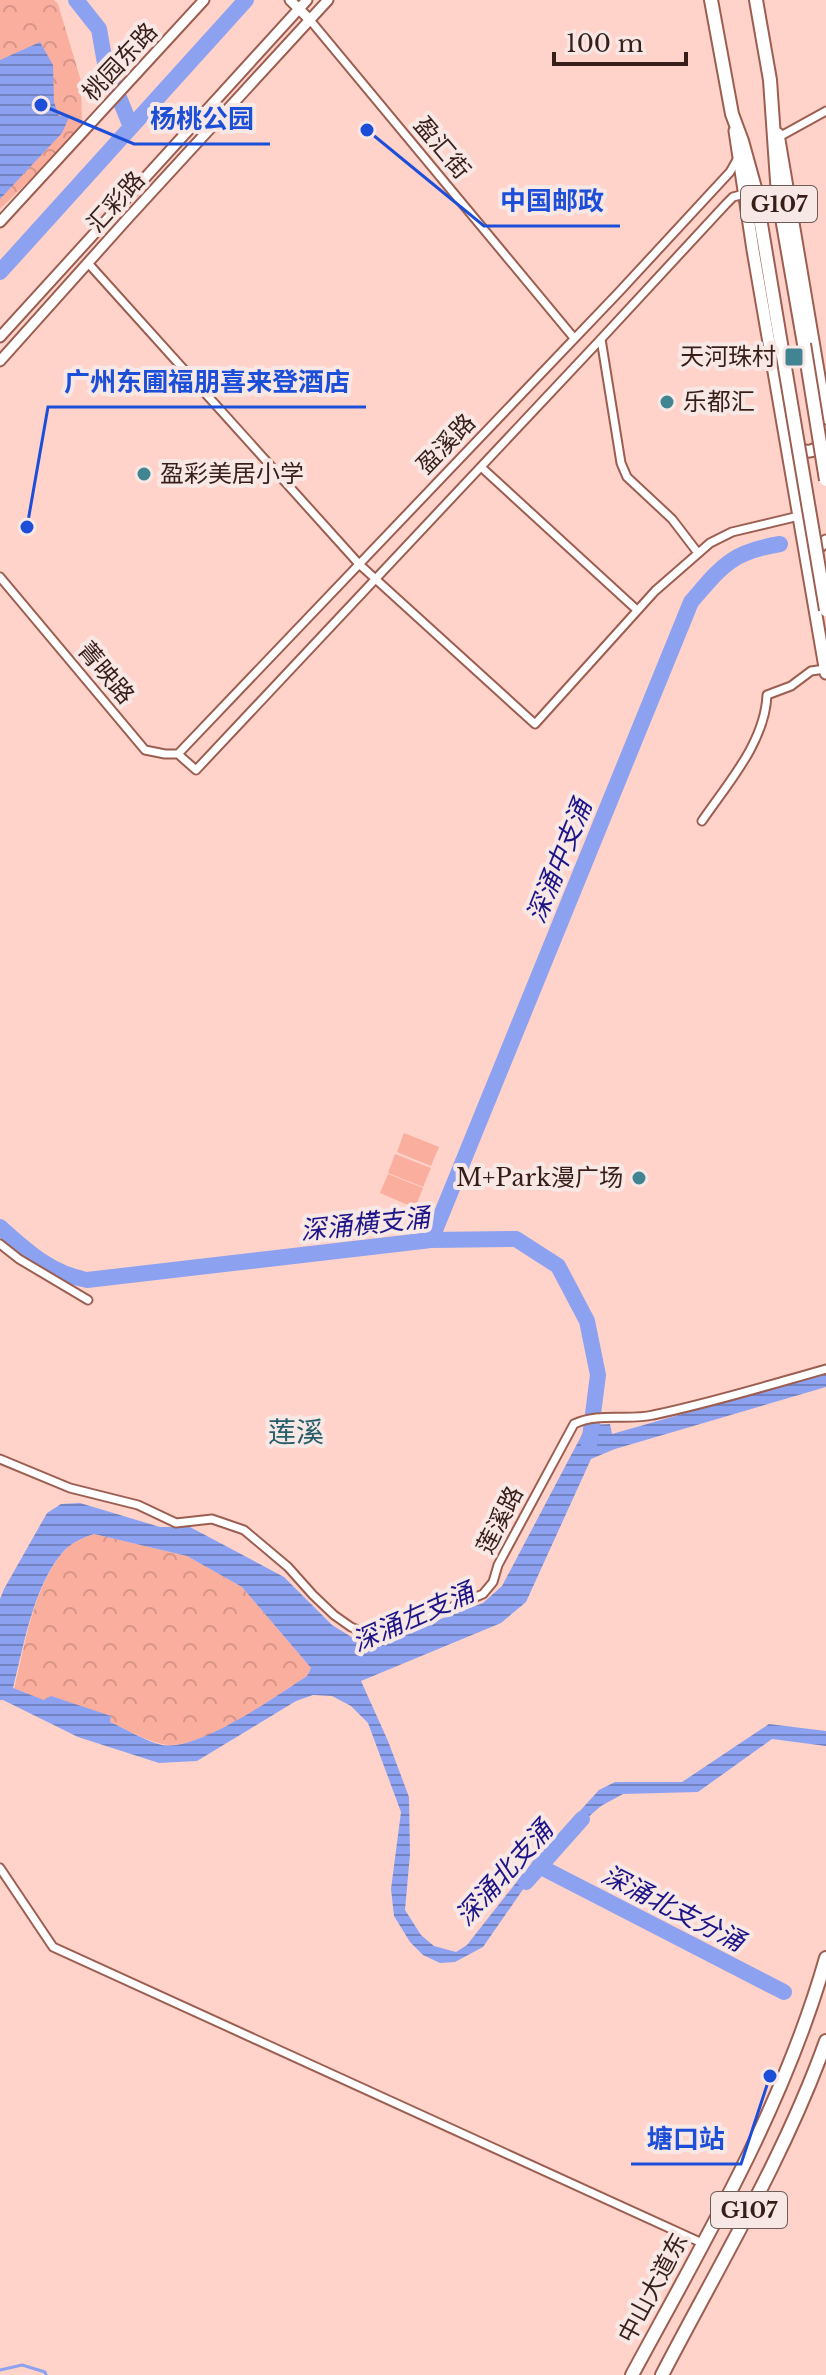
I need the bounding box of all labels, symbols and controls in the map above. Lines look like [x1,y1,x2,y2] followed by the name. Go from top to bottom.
[554,16,686,66] scale bar
[76,17,163,107] street label: 桃园东路
[566,29,644,58] text: 100 m
[134,94,270,144] callout: 杨桃公园
[150,103,254,135] text: 杨桃公园
[408,111,477,185] street label: 盈汇街
[81,165,150,238] street label: 汇彩路
[484,176,620,226] callout: 中国邮政
[500,185,604,217] text: 中国邮政
[741,186,817,222] road number: G107
[680,342,776,371] place label: 天河珠村
[783,346,805,368] marker: 天河珠村
[48,357,366,407] callout: 广州东圃福朋喜来登酒店
[64,366,350,398] text: 广州东圃福朋喜来登酒店
[683,387,755,416] place label: 乐都汇
[658,393,676,411] marker: 乐都汇
[410,408,481,480] street label: 盈溪路
[160,459,304,488] place label: 盈彩美居小学
[135,465,153,483] marker: 盈彩美居小学
[72,636,141,710] street label: 菁映路
[520,792,599,927] water label: 深涌中支涌
[456,1163,623,1192] place label: M+Park漫广场
[630,1169,648,1187] marker: M+Park漫广场
[299,1201,434,1247] water label: 深涌横支涌
[268,1415,324,1450] district label: 莲溪
[470,1481,529,1558] street label: 莲溪路
[347,1575,482,1658] water label: 深涌左支涌
[449,1812,561,1932] water label: 深涌北支涌
[596,1858,752,1959] water label: 深涌北支分涌
[631,2114,741,2164] callout: 塘口站
[647,2123,725,2155] text: 塘口站
[711,2192,787,2228] road number: G107
[612,2228,694,2348] street label: 中山大道东

